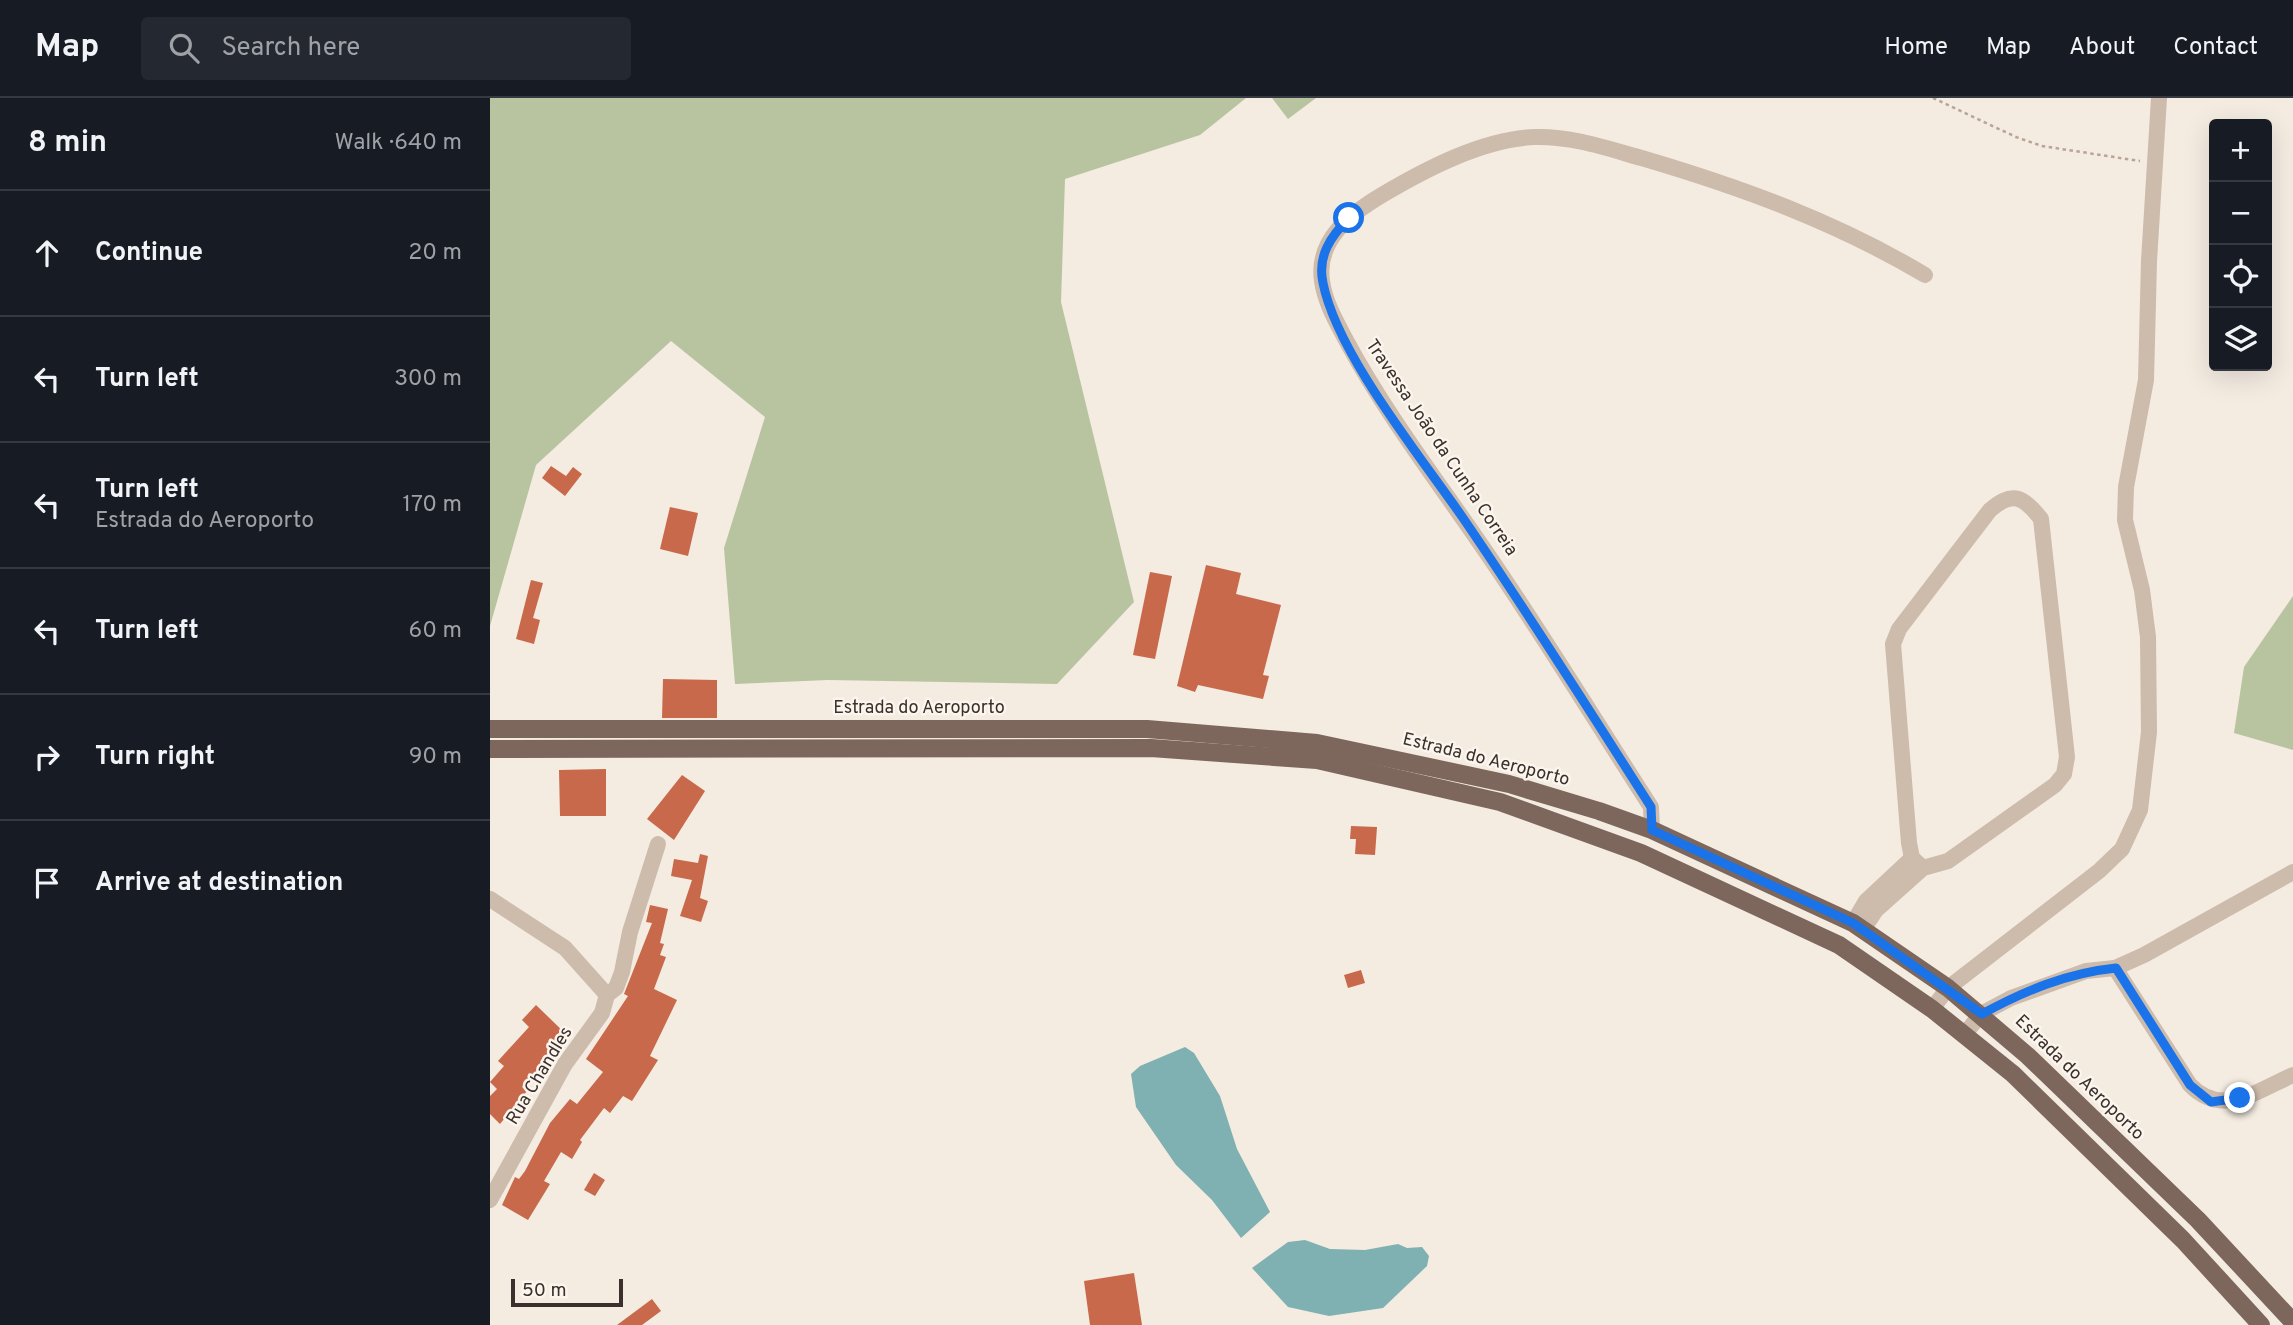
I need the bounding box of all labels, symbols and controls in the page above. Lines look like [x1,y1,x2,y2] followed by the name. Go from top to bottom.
[141,17,631,80] search box
[35,27,99,69] text: Map
[165,29,203,67] icon: search
[221,32,360,65] text: Search here
[1884,33,1948,63] text: Home
[1986,33,2031,63] text: Map
[2069,33,2135,63] text: About
[2173,33,2258,63] text: Contact
[2209,119,2272,371] map controls
[2209,119,2272,182] button: +
[28,125,107,162] text: 8 min
[334,129,462,158] text: Walk · 640 m
[2209,182,2272,245] button: −
[1333,202,1364,233] route start
[28,234,66,272] icon: ahead
[95,237,203,270] text: Continue
[408,239,462,268] text: 20 m
[2209,245,2272,308] button: locate
[2209,308,2272,371] button: layers
[1360,335,1522,561] street label: Travessa João da Cunha Correia
[28,360,66,398] icon: left
[95,363,199,396] text: Turn left
[394,365,462,394] text: 300 m
[95,474,199,507] text: Turn left
[28,486,66,524] icon: left
[403,491,462,520] text: 170 m
[95,507,314,536] text: Estrada do Aeroporto
[28,612,66,650] icon: left
[95,615,199,648] text: Turn left
[409,617,462,646] text: 60 m
[833,697,1005,720] street label: Estrada do Aeroporto
[1400,728,1572,792] street label: Estrada do Aeroporto
[28,738,66,776] icon: right
[95,741,215,774] text: Turn right
[409,743,462,772] text: 90 m
[28,864,66,902] icon: arrive
[95,867,343,900] text: Arrive at destination
[2009,1010,2149,1146] street label: Estrada do Aeroporto
[502,1023,578,1129] street label: Rua Chandles
[2224,1082,2255,1113] route end
[511,1276,623,1308] scale bar
[522,1279,567,1303] text: 50 m

